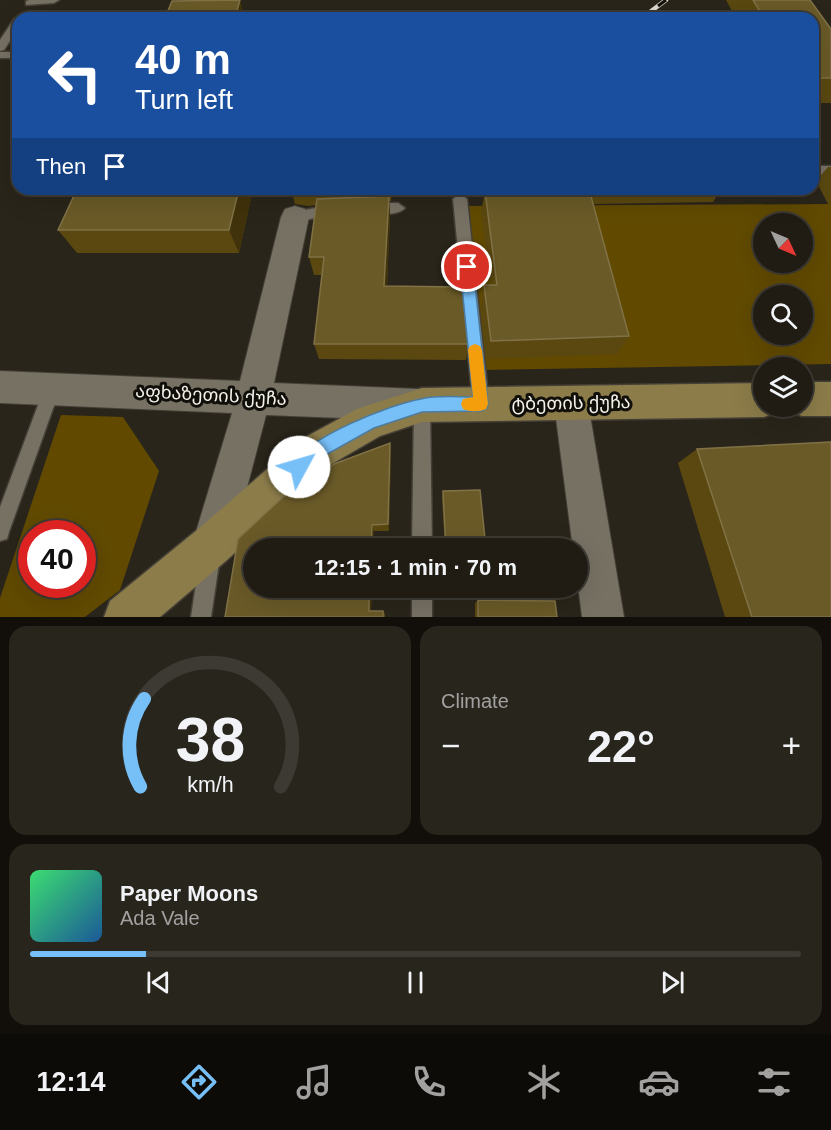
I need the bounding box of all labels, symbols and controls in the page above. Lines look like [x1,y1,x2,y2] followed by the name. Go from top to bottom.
[36,36,114,114] icon: left
[135,36,231,83] text: 40 m
[135,85,233,115] text: Turn left
[98,150,131,183] icon: arrive
[36,154,86,179] text: Then
[753,213,813,273] north arrow
[753,213,813,417] map controls
[441,241,492,292] pin
[450,250,483,283] icon: arrive
[753,285,813,345] button: search
[753,357,813,417] button: layers
[135,381,287,410] street label: აფხაზეთის ქუჩა
[511,392,631,415] street label: ტბეთის ქუჩა
[267,435,331,499] position arrow
[18,520,96,598] speed limit sign: 40
[314,555,517,580] text: 12:15 · 1 min · 70 m
[441,690,509,712] text: Climate
[175,705,245,774] text: 38
[587,721,655,772] text: 22°
[441,727,460,764] text: −
[782,727,801,764] text: +
[187,774,233,798] text: km/h
[120,881,258,906] text: Paper Moons
[120,907,200,929] text: Ada Vale
[142,966,175,999] icon: previous
[399,966,432,999] icon: pause
[656,966,689,999] icon: next
[178,1061,220,1103] icon: directions
[293,1061,335,1103] icon: music
[408,1061,450,1103] icon: phone
[523,1061,565,1103] icon: climate
[638,1061,680,1103] icon: car
[753,1061,795,1103] icon: filters
[36,1067,105,1097] text: 12:14

